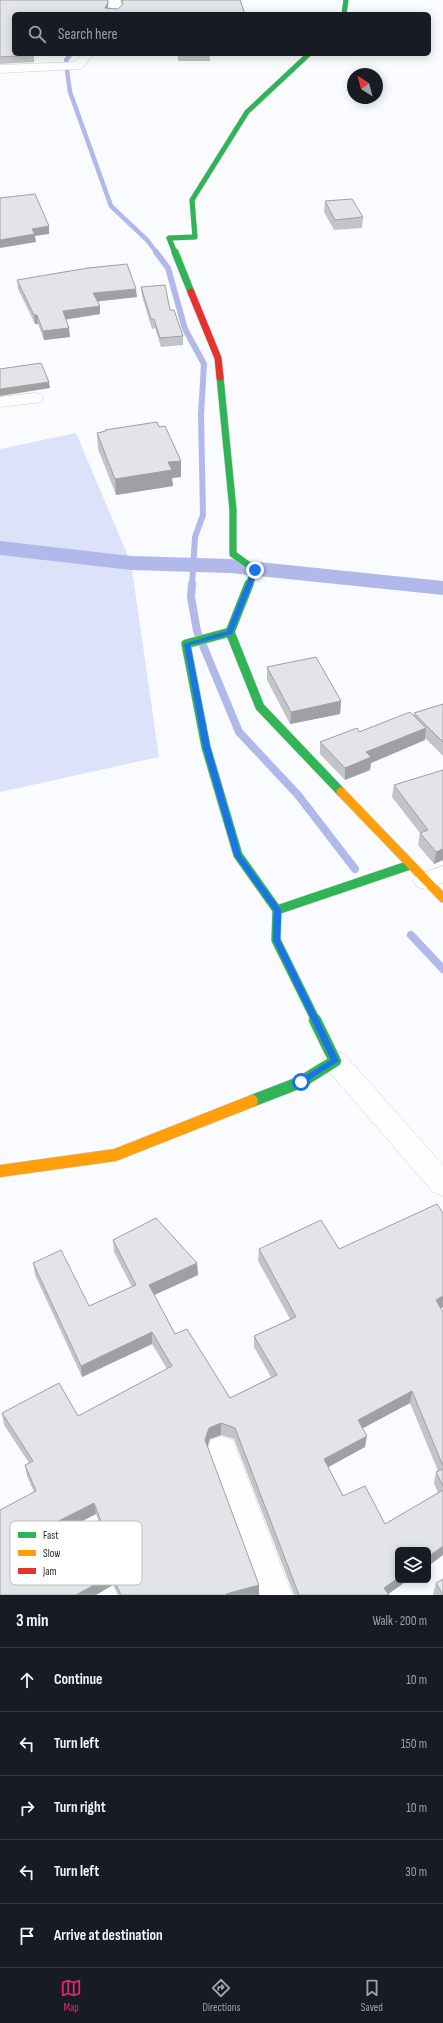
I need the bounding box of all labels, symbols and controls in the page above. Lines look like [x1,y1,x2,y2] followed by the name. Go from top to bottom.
[12,12,431,56] search box
[26,23,48,45] icon: search
[58,25,118,44] text: Search here
[347,68,383,104] north arrow
[246,561,264,579] route end
[292,1073,310,1091] route start
[10,1521,142,1585] legend
[43,1529,59,1542] text: Fast
[43,1547,60,1560] text: Slow
[395,1547,431,1583] map controls
[395,1547,431,1583] button: layers
[42,1565,57,1578] text: Jam
[16,1611,49,1631] text: 3 min
[372,1613,427,1629] text: Walk · 200 m
[16,1669,38,1691] icon: ahead
[54,1670,103,1689] text: Continue
[406,1672,427,1688] text: 10 m
[16,1733,38,1755] icon: left
[54,1734,99,1753] text: Turn left
[401,1736,427,1752] text: 150 m
[16,1797,38,1819] icon: right
[54,1798,106,1817] text: Turn right
[406,1800,427,1816] text: 10 m
[16,1861,38,1883] icon: left
[54,1862,99,1881] text: Turn left
[405,1864,427,1880] text: 30 m
[16,1925,38,1947] icon: arrive
[54,1926,163,1945] text: Arrive at destination
[60,1977,82,2014] tab: Map
[203,1977,240,2014] tab: Directions
[361,1977,383,2014] tab: Saved

